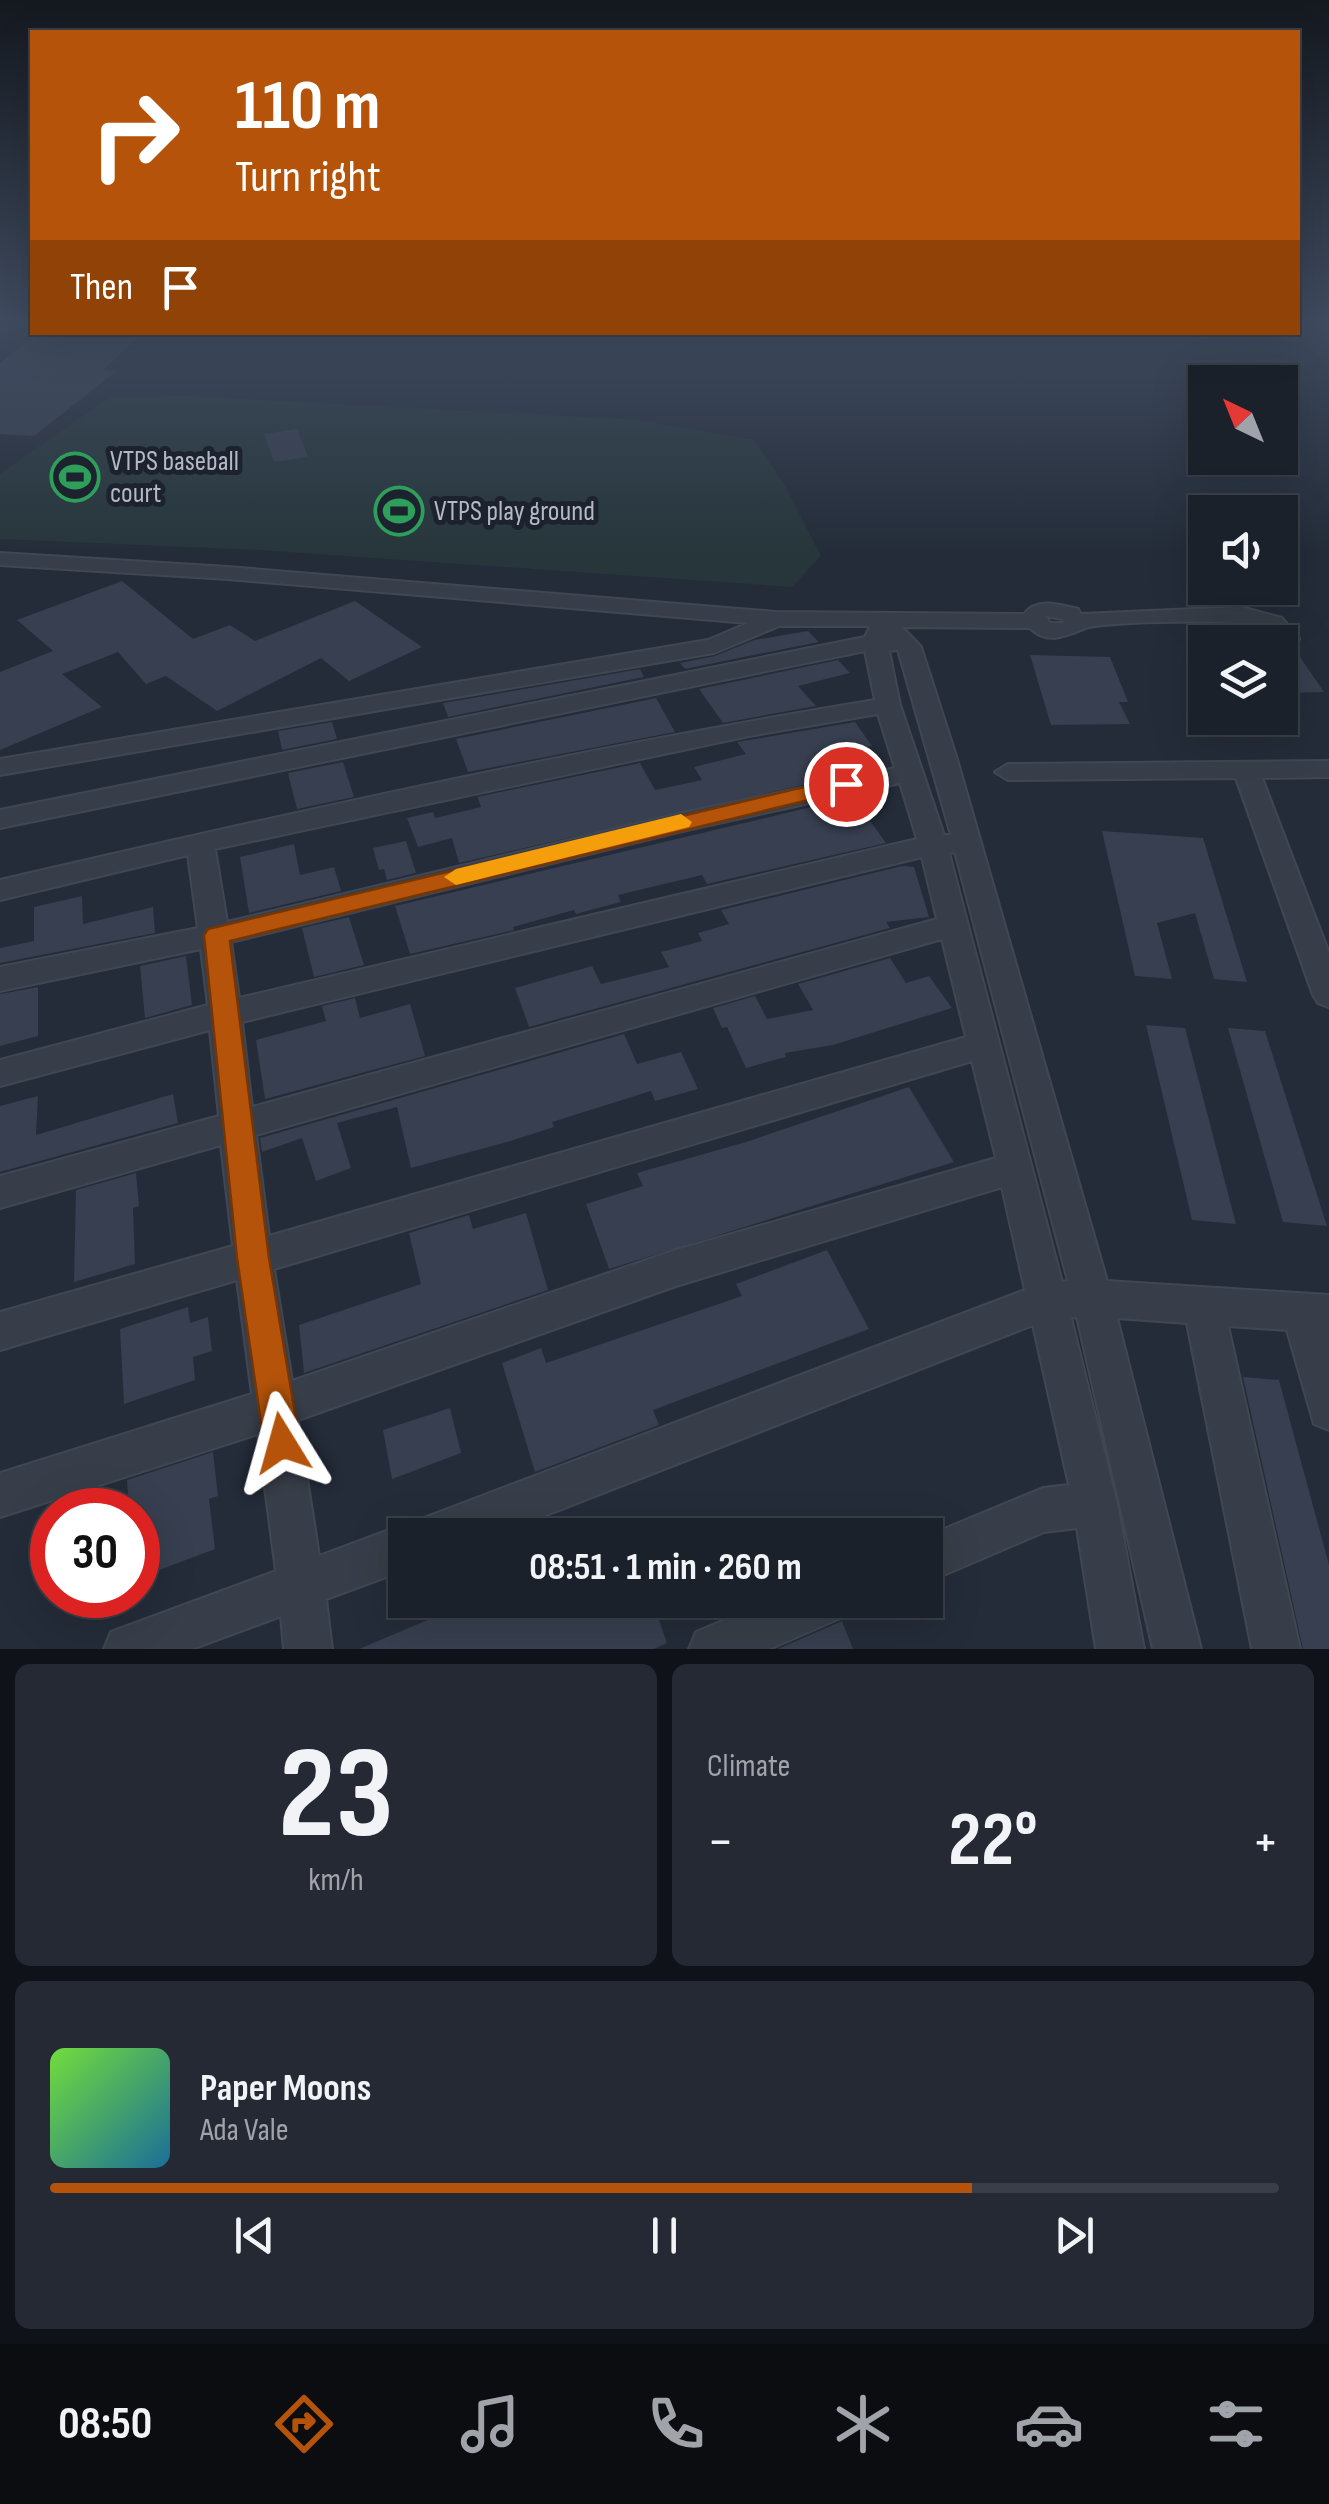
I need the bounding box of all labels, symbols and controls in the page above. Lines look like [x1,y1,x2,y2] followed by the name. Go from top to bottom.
[235,65,381,149] text: 110 m
[70,70,200,200] icon: right
[235,150,381,205] text: Turn right
[153,260,208,315] icon: arrive
[70,265,133,310] text: Then
[1188,365,1298,475] north arrow
[1188,365,1298,735] map controls
[110,445,239,510] place label: VTPS baseball court
[49,451,101,503] sports icon: VTPS baseball court
[373,485,425,537] sports icon: VTPS play ground
[434,495,595,528] place label: VTPS play ground
[1188,495,1298,605] button: sound
[1188,625,1298,735] button: layers
[804,742,889,827] pin
[819,757,874,812] icon: arrive
[230,1391,334,1495] position arrow
[30,1488,160,1618] speed limit sign: 30
[529,1545,802,1590] text: 08:51 · 1 min · 260 m
[278,1718,394,1874] text: 23
[707,1747,790,1786] text: Climate
[948,1796,1038,1887] text: 22°
[707,1809,734,1876] text: −
[1252,1809,1279,1876] text: +
[308,1861,364,1900] text: km/h
[200,2066,371,2111] text: Paper Moons
[200,2111,289,2150] text: Ada Vale
[227,2208,282,2263] icon: previous
[637,2208,692,2263] icon: pause
[1047,2208,1102,2263] icon: next
[269,2389,339,2459] icon: directions
[455,2389,525,2459] icon: music
[641,2389,711,2459] icon: phone
[828,2389,898,2459] icon: climate
[1014,2389,1084,2459] icon: car
[1201,2389,1271,2459] icon: filters
[58,2397,152,2452] text: 08:50

